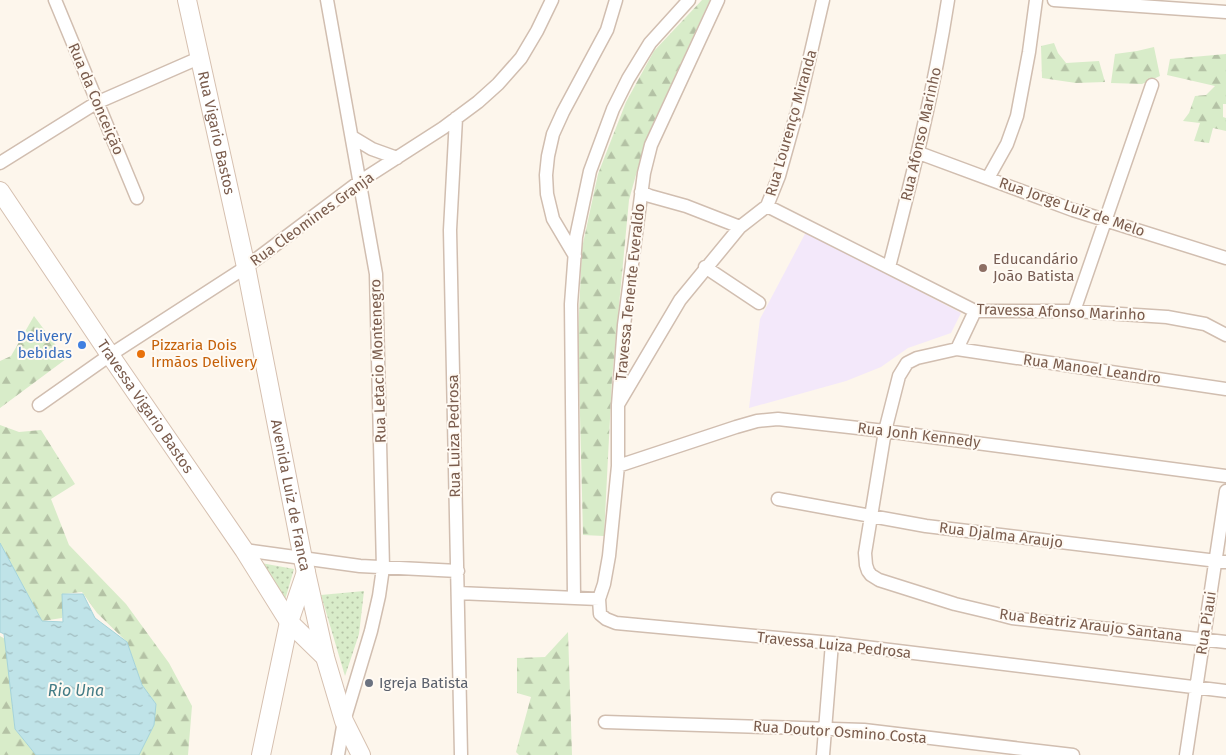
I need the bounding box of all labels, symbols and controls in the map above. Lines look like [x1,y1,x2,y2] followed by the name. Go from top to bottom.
[64,40,128,158] street label: Rua da Conceição
[761,48,821,198] street label: Rua Lourenço Miranda
[897,65,945,203] street label: Rua Afonso Marinho
[194,69,239,196] street label: Rua Vigario Bastos
[247,168,377,270] street label: Rua Cleomines Granja
[997,174,1147,240] street label: Rua Jorge Luiz de Melo
[612,202,648,382] street label: Travessa Tenente Everaldo
[993,250,1078,285] place label: Educandário João Batista
[977,262,989,274] marker: Educandário João Batista
[366,279,390,443] street label: Rua Letacio Montenegro
[976,300,1146,324] street label: Travessa Afonso Marinho
[17,327,73,362] place label: Delivery bebidas
[93,336,198,477] street label: Travessa Vigario Bastos
[151,336,258,371] place label: Pizzaria Dois Irmãos Delivery
[76,339,88,351] marker: Delivery bebidas
[135,348,147,360] marker: Pizzaria Dois Irmãos Delivery
[1022,350,1162,388] street label: Rua Manoel Leandro
[444,374,464,498] street label: Rua Luiza Pedrosa
[267,418,314,573] street label: Avenida Luiz de Franca
[856,419,982,452] street label: Rua Jonh Kennedy
[938,518,1064,552] street label: Rua Djalma Araujo
[1192,590,1220,656] street label: Rua Piaui
[998,605,1184,645] street label: Rua Beatriz Araujo Santana
[756,628,912,662] street label: Travessa Luiza Pedrosa
[379,674,468,692] place label: Igreja Batista
[363,677,375,689] marker: Igreja Batista
[48,681,104,700] water label: Rio Una
[753,717,927,747] street label: Rua Doutor Osmino Costa

